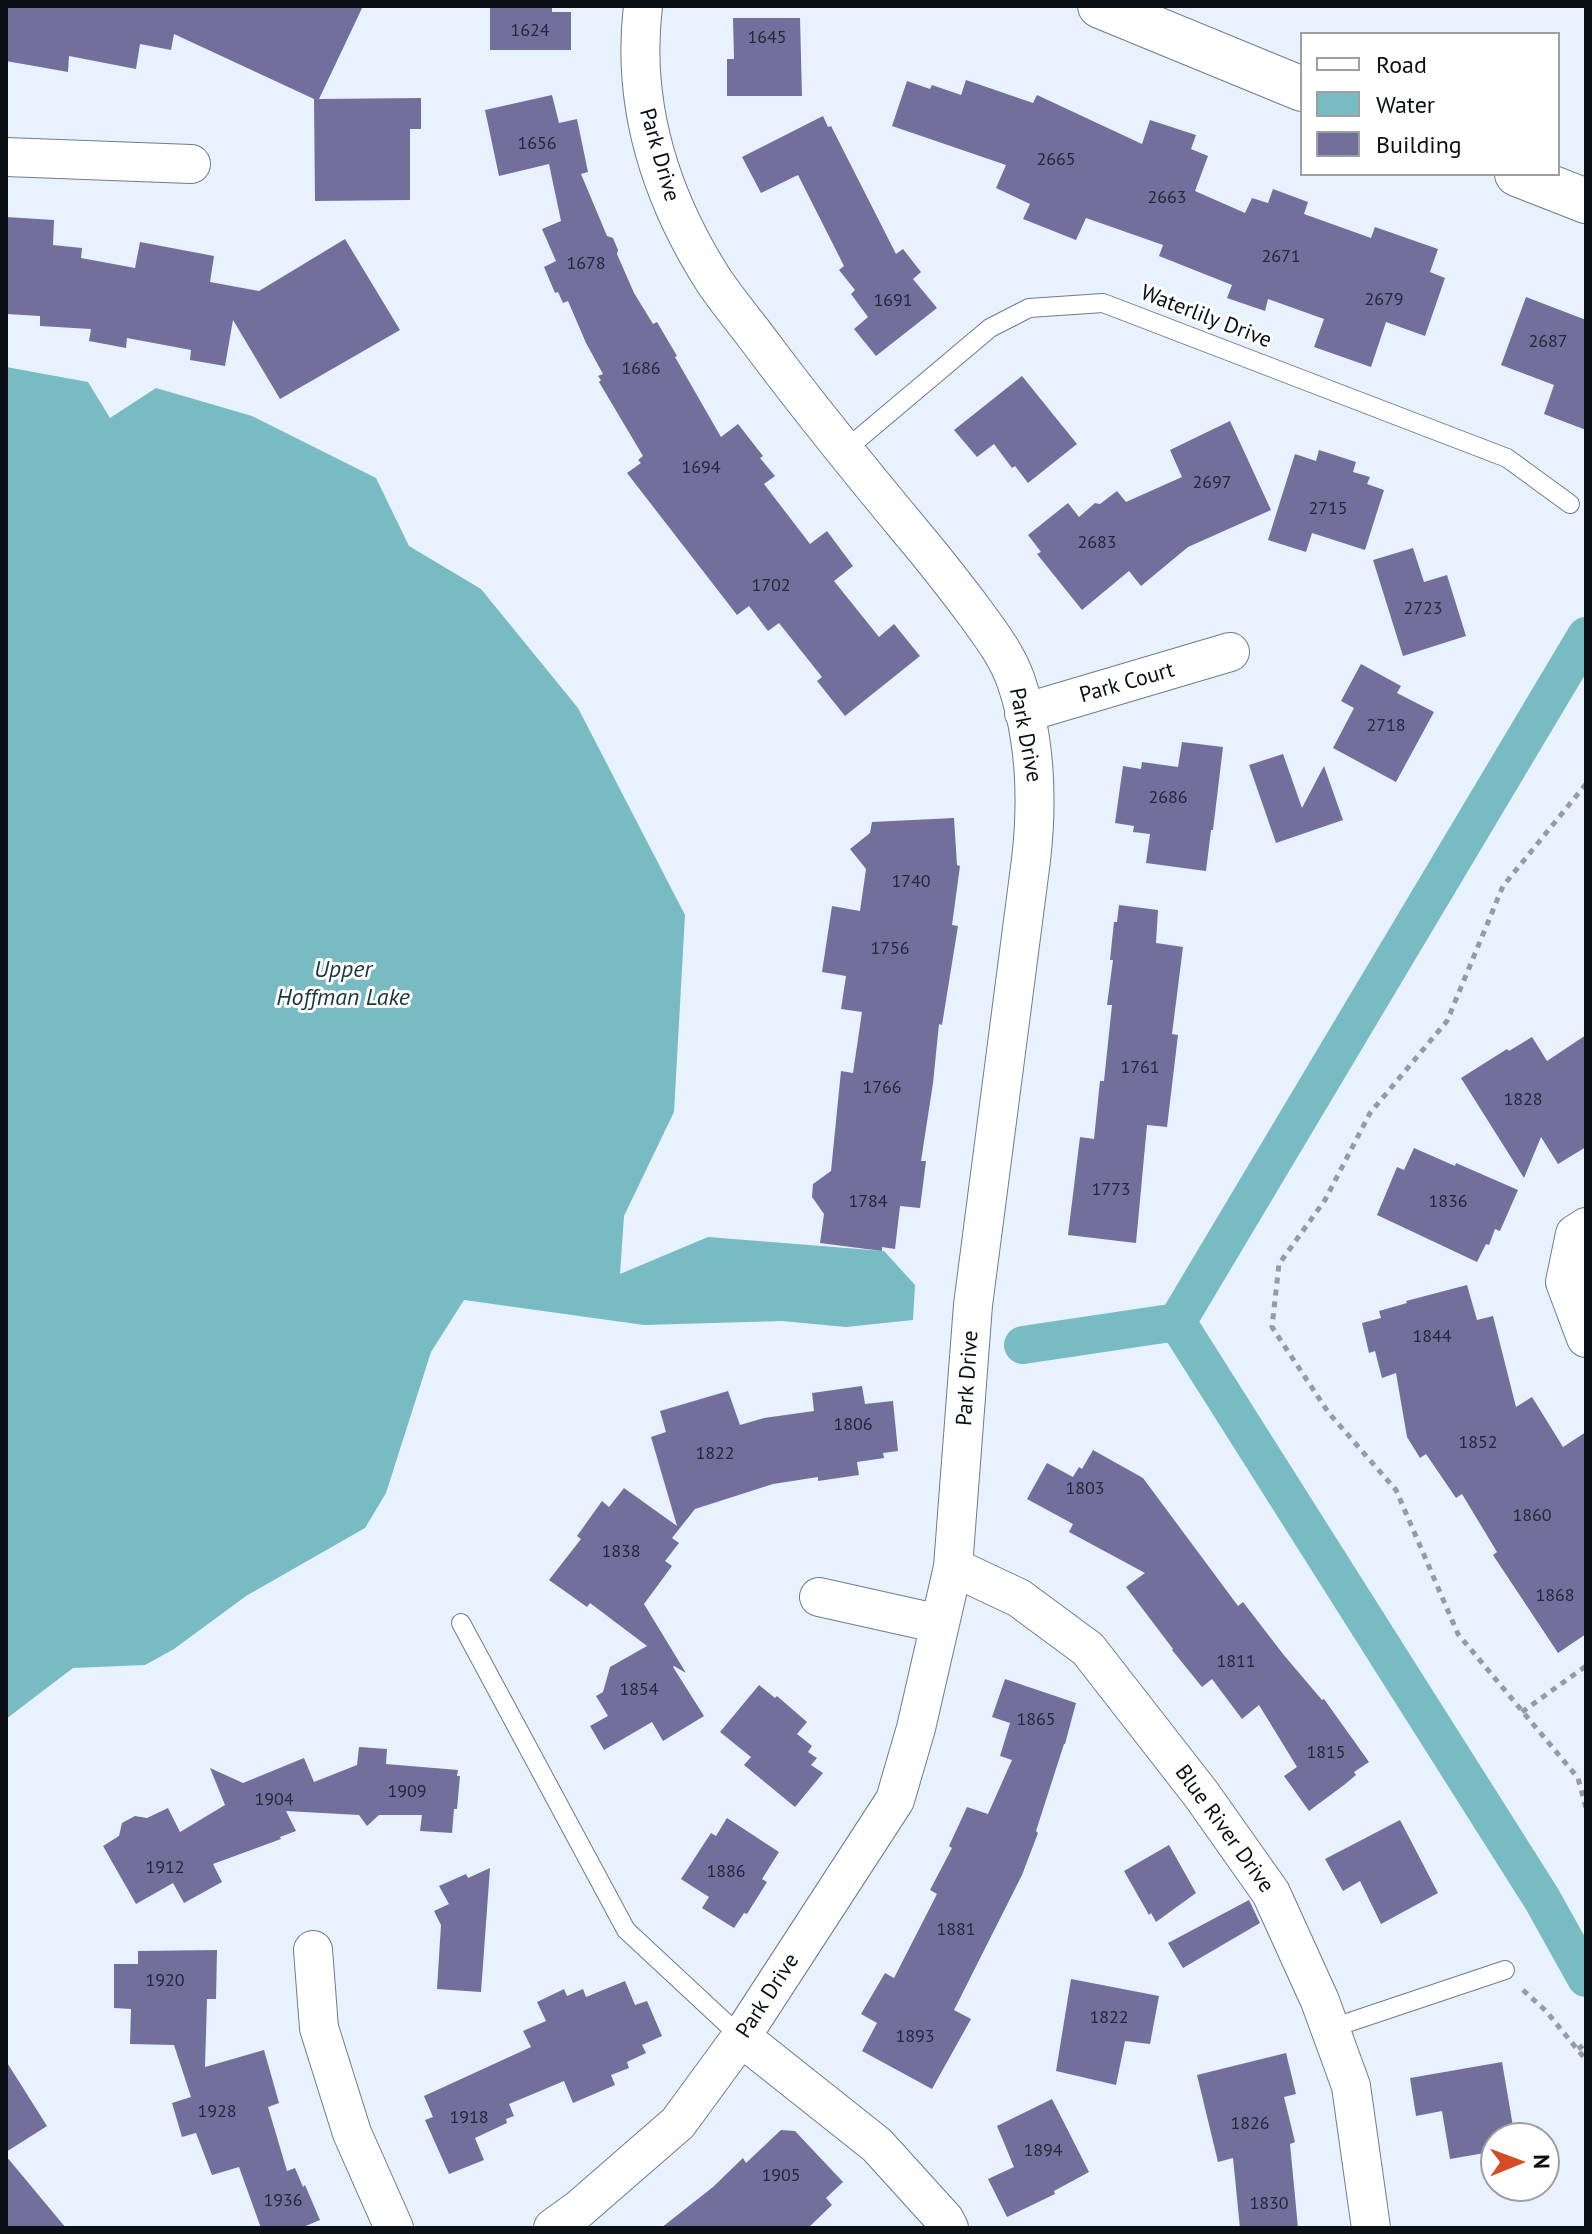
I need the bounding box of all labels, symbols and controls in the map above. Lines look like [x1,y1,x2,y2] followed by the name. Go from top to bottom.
[510,20,550,42] house number: 1624
[747,27,787,49] house number: 1645
[1300,32,1560,176] legend
[1376,49,1427,80] text: Road
[1376,89,1435,120] text: Water
[633,105,685,205] street label: Park Drive
[1376,129,1462,160] text: Building
[517,133,557,155] house number: 1656
[1036,149,1076,171] house number: 2665
[1147,187,1187,209] house number: 2663
[1261,246,1301,268] house number: 2671
[566,253,606,275] house number: 1678
[1137,280,1275,354] street label: Waterlily Drive
[1364,289,1404,311] house number: 2679
[873,290,913,312] house number: 1691
[1528,331,1568,353] house number: 2687
[621,358,661,380] house number: 1686
[681,457,721,479] house number: 1694
[1192,472,1232,494] house number: 2697
[1308,498,1348,520] house number: 2715
[1077,532,1117,554] house number: 2683
[751,575,791,597] house number: 1702
[1403,598,1443,620] house number: 2723
[1077,657,1177,709] street label: Park Court
[1003,686,1047,784] street label: Park Drive
[1366,715,1406,737] house number: 2718
[1148,787,1188,809] house number: 2686
[891,871,931,893] house number: 1740
[870,938,910,960] house number: 1756
[276,956,410,1012] water label: Upper Hoffman Lake
[1120,1057,1160,1079] house number: 1761
[862,1077,902,1099] house number: 1766
[1503,1089,1543,1111] house number: 1828
[1091,1179,1131,1201] house number: 1773
[848,1191,888,1213] house number: 1784
[1428,1191,1468,1213] house number: 1836
[1412,1326,1452,1348] house number: 1844
[951,1329,985,1427] street label: Park Drive
[833,1414,873,1436] house number: 1806
[1458,1432,1498,1454] house number: 1852
[695,1443,735,1465] house number: 1822
[1065,1478,1105,1500] house number: 1803
[1512,1505,1552,1527] house number: 1860
[601,1541,641,1563] house number: 1838
[1535,1585,1575,1607] house number: 1868
[1216,1651,1256,1673] house number: 1811
[619,1679,659,1701] house number: 1854
[1016,1709,1056,1731] house number: 1865
[1306,1742,1346,1764] house number: 1815
[1169,1760,1279,1898] street label: Blue River Drive
[387,1781,427,1803] house number: 1909
[254,1789,294,1811] house number: 1904
[145,1857,185,1879] house number: 1912
[706,1861,746,1883] house number: 1886
[936,1919,976,1941] house number: 1881
[731,1949,805,2043] street label: Park Drive
[145,1970,185,1992] house number: 1920
[1089,2007,1129,2029] house number: 1822
[895,2026,935,2048] house number: 1893
[197,2101,237,2123] house number: 1928
[449,2107,489,2129] house number: 1918
[1230,2113,1270,2135] house number: 1826
[1480,2122,1560,2202] north arrow
[1023,2140,1063,2162] house number: 1894
[1528,2154,1556,2169] text: N
[761,2165,801,2187] house number: 1905
[263,2190,303,2212] house number: 1936
[1249,2193,1289,2215] house number: 1830

